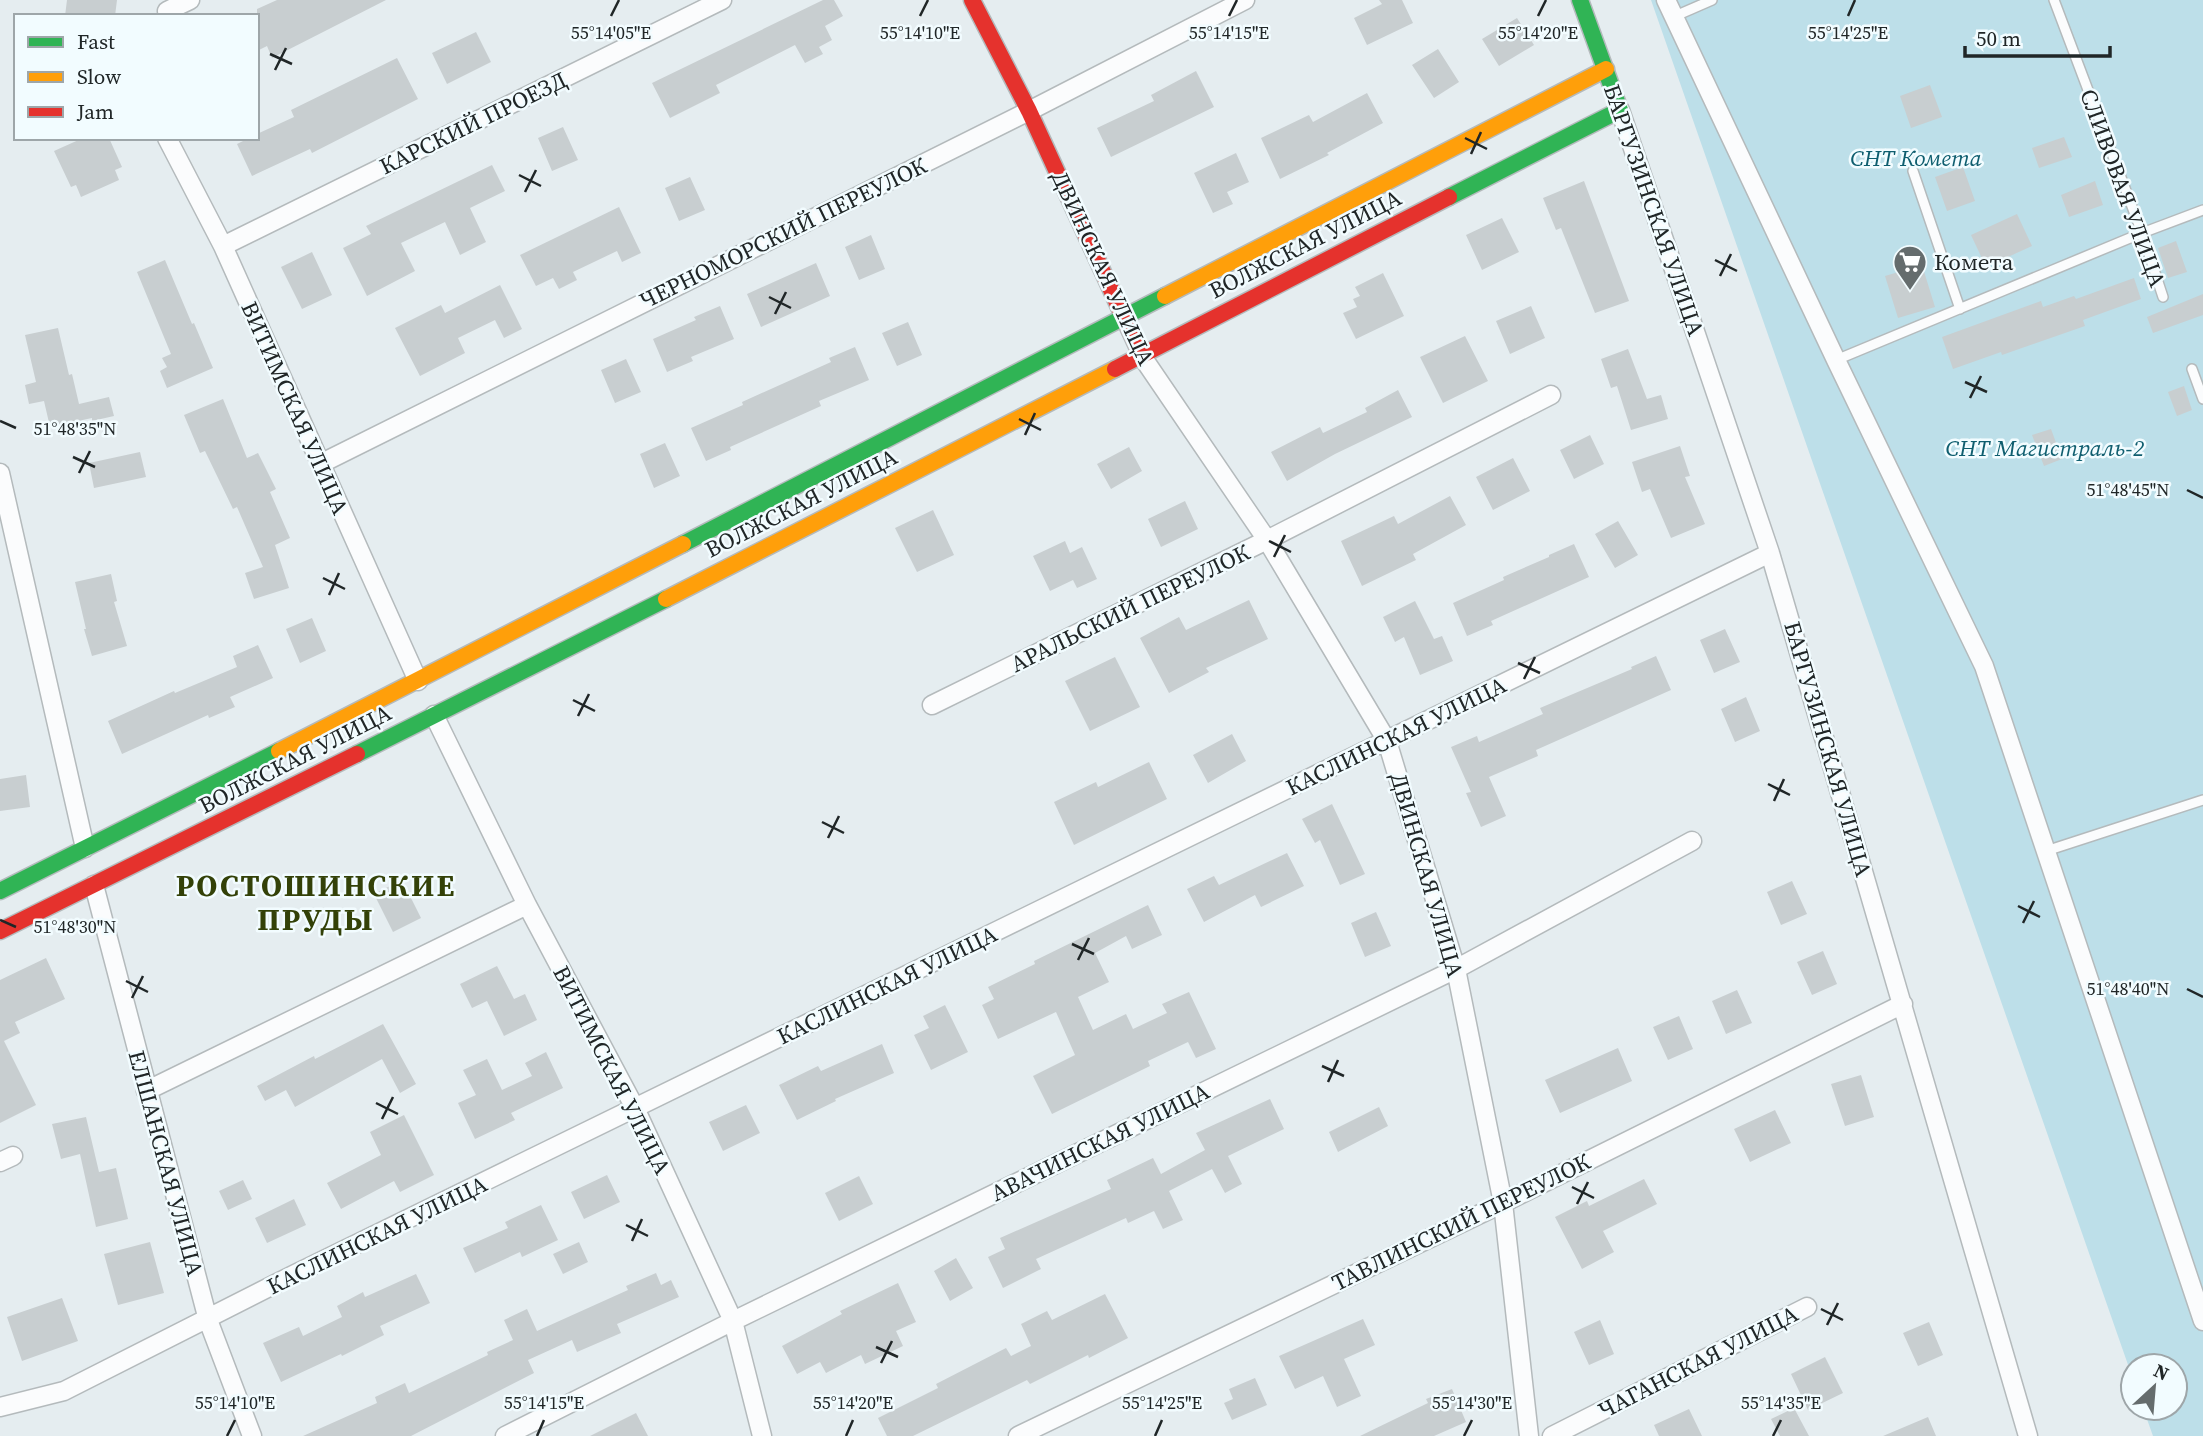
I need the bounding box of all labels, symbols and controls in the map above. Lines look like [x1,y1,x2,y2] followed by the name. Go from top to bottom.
[14,14,259,140] legend
[1965,14,2110,58] scale bar
[571,20,651,45] text: 55°14'05"E
[880,20,960,45] text: 55°14'10"E
[1189,20,1269,45] text: 55°14'15"E
[1498,20,1578,45] text: 55°14'20"E
[1808,20,1888,45] text: 55°14'25"E
[1976,24,2021,53] text: 50 m
[77,27,115,56] text: Fast
[77,62,121,91] text: Slow
[374,64,572,182] street label: КАРСКИЙ ПРОЕЗД
[1596,80,1712,341] street label: БАРГУЗИНСКАЯ УЛИЦА
[2072,84,2174,292] street label: СЛИВОВАЯ УЛИЦА
[76,97,114,126] text: Jam
[1850,142,1982,174] park label: СНТ Комета
[634,149,932,317] street label: ЧЕРНОМОРСКИЙ ПЕРЕУЛОК
[1044,165,1162,371] street label: ДВИНСКАЯ УЛИЦА
[1203,181,1407,306] street label: ВОЛЖСКАЯ УЛИЦА
[1891,243,1929,292] supermarket icon: Комета
[1934,246,2014,278] place label: Комета
[234,296,357,520] street label: ВИТИМСКАЯ УЛИЦА
[34,416,116,441] text: 51°48'35"N
[1945,432,2145,464] park label: СНТ Магистраль-2
[699,440,903,565] street label: ВОЛЖСКАЯ УЛИЦА
[2087,477,2169,502] text: 51°48'45"N
[1005,536,1255,680] street label: АРАЛЬСКИЙ ПЕРЕУЛОК
[1776,618,1880,881] street label: БАРГУЗИНСКАЯ УЛИЦА
[1280,668,1512,803] street label: КАСЛИНСКАЯ УЛИЦА
[193,696,397,821] street label: ВОЛЖСКАЯ УЛИЦА
[1382,769,1472,982] street label: ДВИНСКАЯ УЛИЦА
[176,865,456,940] district label: РОСТОШИНСКИЕ ПРУДЫ
[34,914,116,939] text: 51°48'30"N
[771,917,1003,1052] street label: КАСЛИНСКАЯ УЛИЦА
[545,960,679,1181] street label: ВИТИМСКАЯ УЛИЦА
[2087,976,2169,1001] text: 51°48'40"N
[121,1047,212,1280] street label: ЕЛШАНСКАЯ УЛИЦА
[985,1075,1215,1209] street label: АВАЧИНСКАЯ УЛИЦА
[1326,1145,1596,1299] street label: ТАВЛИНСКИЙ ПЕРЕУЛОК
[261,1167,493,1302] street label: КАСЛИНСКАЯ УЛИЦА
[1592,1297,1804,1426] street label: ЧАГАНСКАЯ УЛИЦА
[2119,1352,2189,1422] north arrow
[2150,1357,2174,1387] text: N
[195,1390,275,1415] text: 55°14'10"E
[504,1390,584,1415] text: 55°14'15"E
[813,1390,893,1415] text: 55°14'20"E
[1122,1390,1202,1415] text: 55°14'25"E
[1432,1390,1512,1415] text: 55°14'30"E
[1741,1390,1821,1415] text: 55°14'35"E

